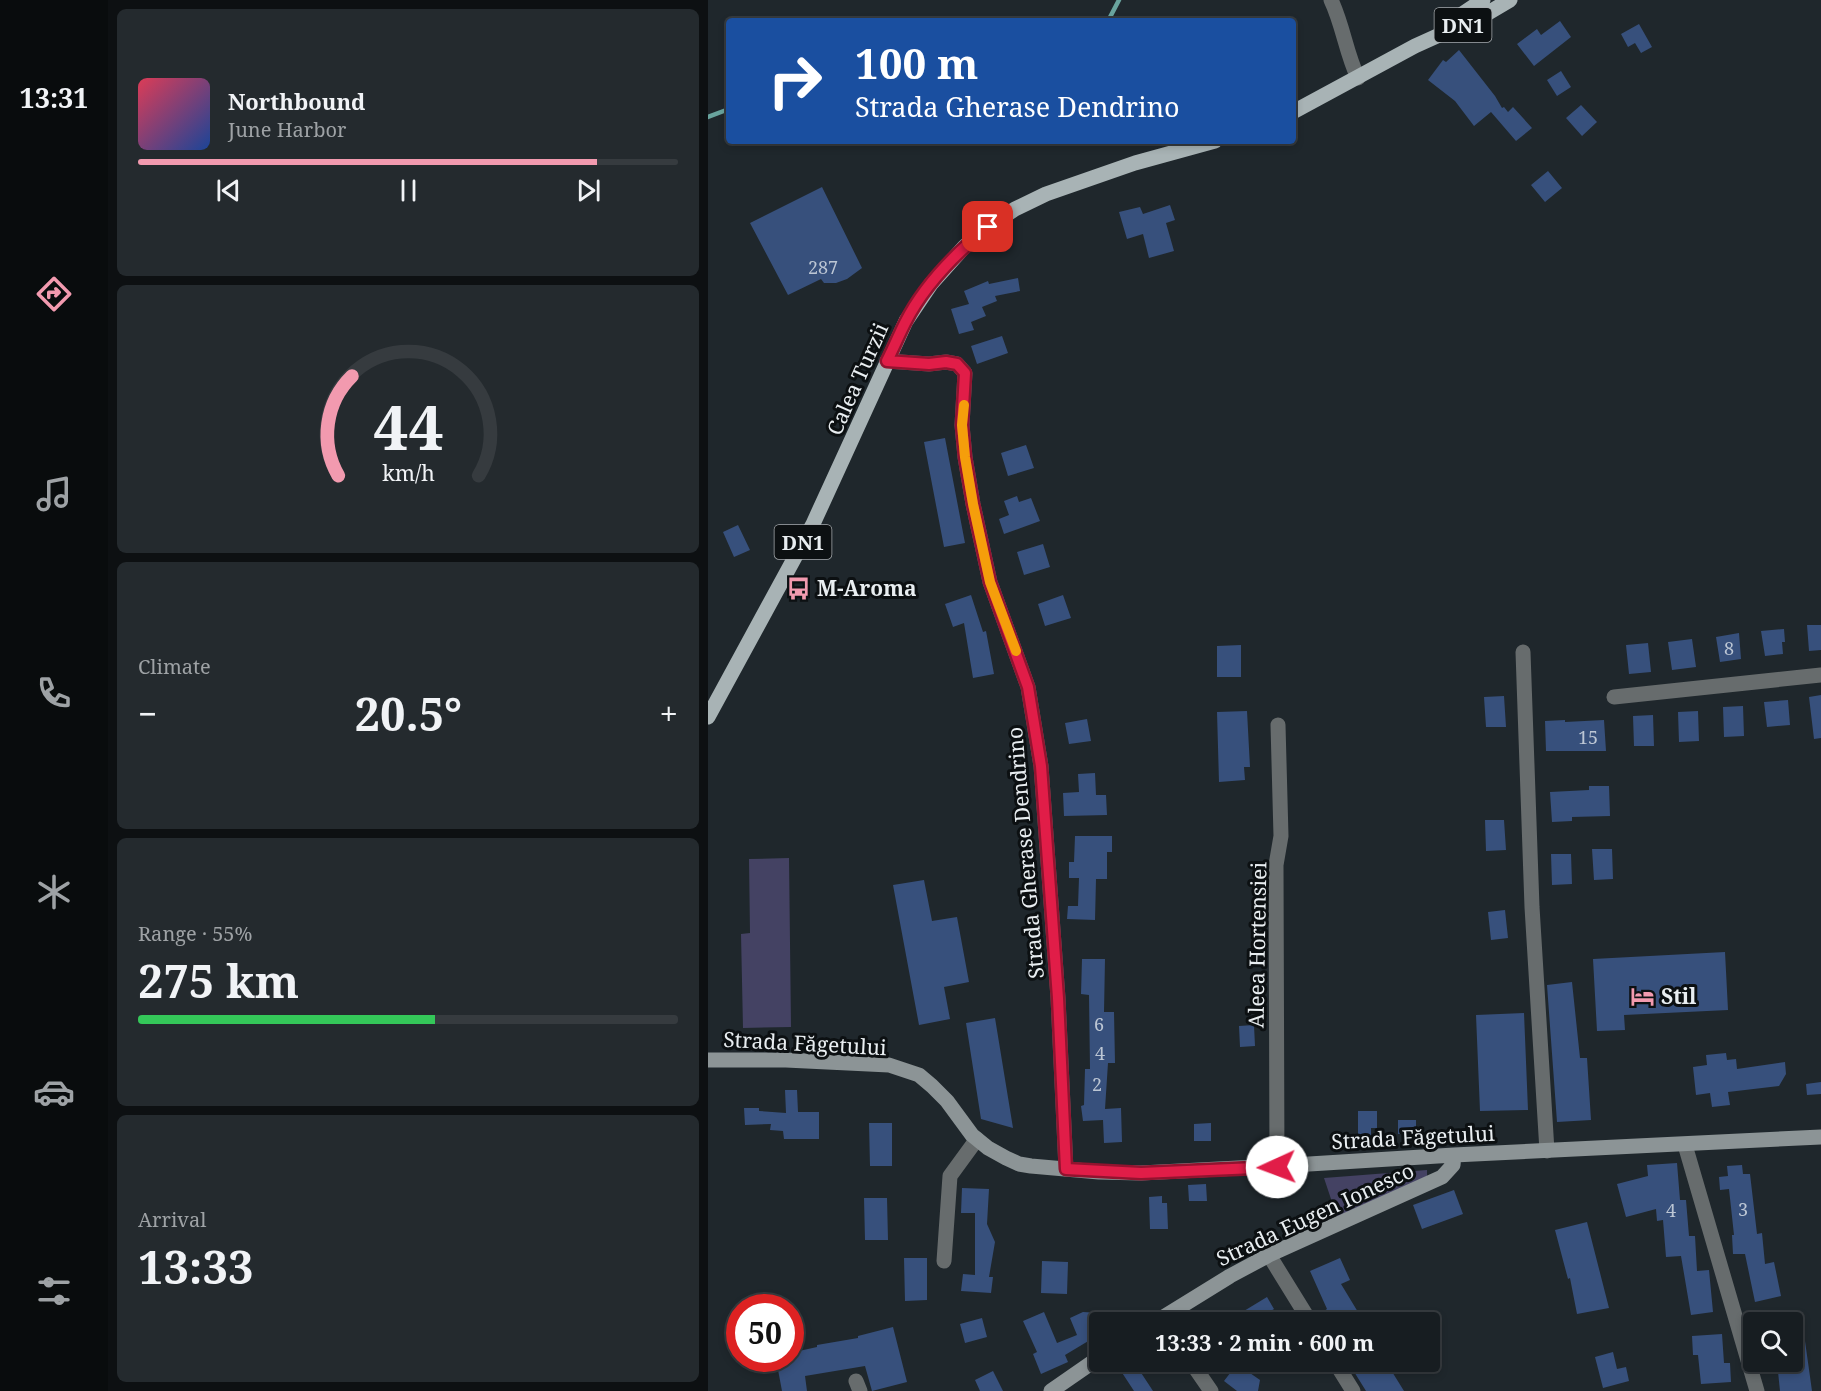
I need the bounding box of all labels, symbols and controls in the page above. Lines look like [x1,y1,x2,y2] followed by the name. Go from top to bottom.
[1434,8,1491,42] road number: DN1
[855,34,979,91] text: 100 m
[756,42,834,120] icon: right
[19,79,89,116] text: 13:31
[228,86,365,116] text: Northbound
[855,88,1180,125] text: Strada Gherase Dendrino
[228,116,346,143] text: June Harbor
[212,174,245,207] icon: previous
[392,174,425,207] icon: pause
[572,174,605,207] icon: next
[962,201,1013,252] pin
[971,210,1004,243] icon: arrive
[808,255,838,279] house number: 287
[33,273,75,315] icon: directions
[820,318,894,440] street label: Calea Turzii
[373,383,443,468] text: 44
[382,459,435,488] text: km/h
[33,473,75,515] icon: music
[774,525,832,559] road number: DN1
[817,574,917,602] place label: M-Aroma
[786,575,812,601] bus stop icon: M-Aroma
[1724,636,1734,660] house number: 8
[138,653,211,680] text: Climate
[33,672,75,714] icon: phone
[355,683,462,744] text: 20.5°
[138,691,157,736] text: −
[660,691,678,736] text: +
[1578,725,1598,749] house number: 15
[1000,726,1050,980] street label: Strada Gherase Dendrino
[1242,861,1272,1028] street label: Aleea Hortensiei
[33,871,75,913] icon: climate
[138,920,252,947] text: Range · 55%
[138,950,299,1011] text: 275 km
[1661,982,1697,1010] place label: Stil
[1630,983,1656,1009] hotel icon: Stil
[1094,1012,1104,1036] house number: 6
[723,1025,888,1061] street label: Strada Făgetului
[1095,1041,1105,1065] house number: 4
[33,1071,75,1113] icon: car
[1092,1072,1102,1096] house number: 2
[1331,1119,1496,1155] street label: Strada Făgetului
[1245,1135,1309,1199] position arrow
[1212,1156,1418,1272] street label: Strada Eugen Ionesco
[1738,1197,1748,1221] house number: 3
[1666,1198,1676,1222] house number: 4
[138,1206,206,1233] text: Arrival
[138,1236,253,1297] text: 13:33
[33,1270,75,1312] icon: filters
[726,1294,804,1372] speed limit sign: 50
[1743,1312,1803,1372] map controls
[1743,1312,1803,1372] button: search
[1155,1327,1374,1357] text: 13:33 · 2 min · 600 m

